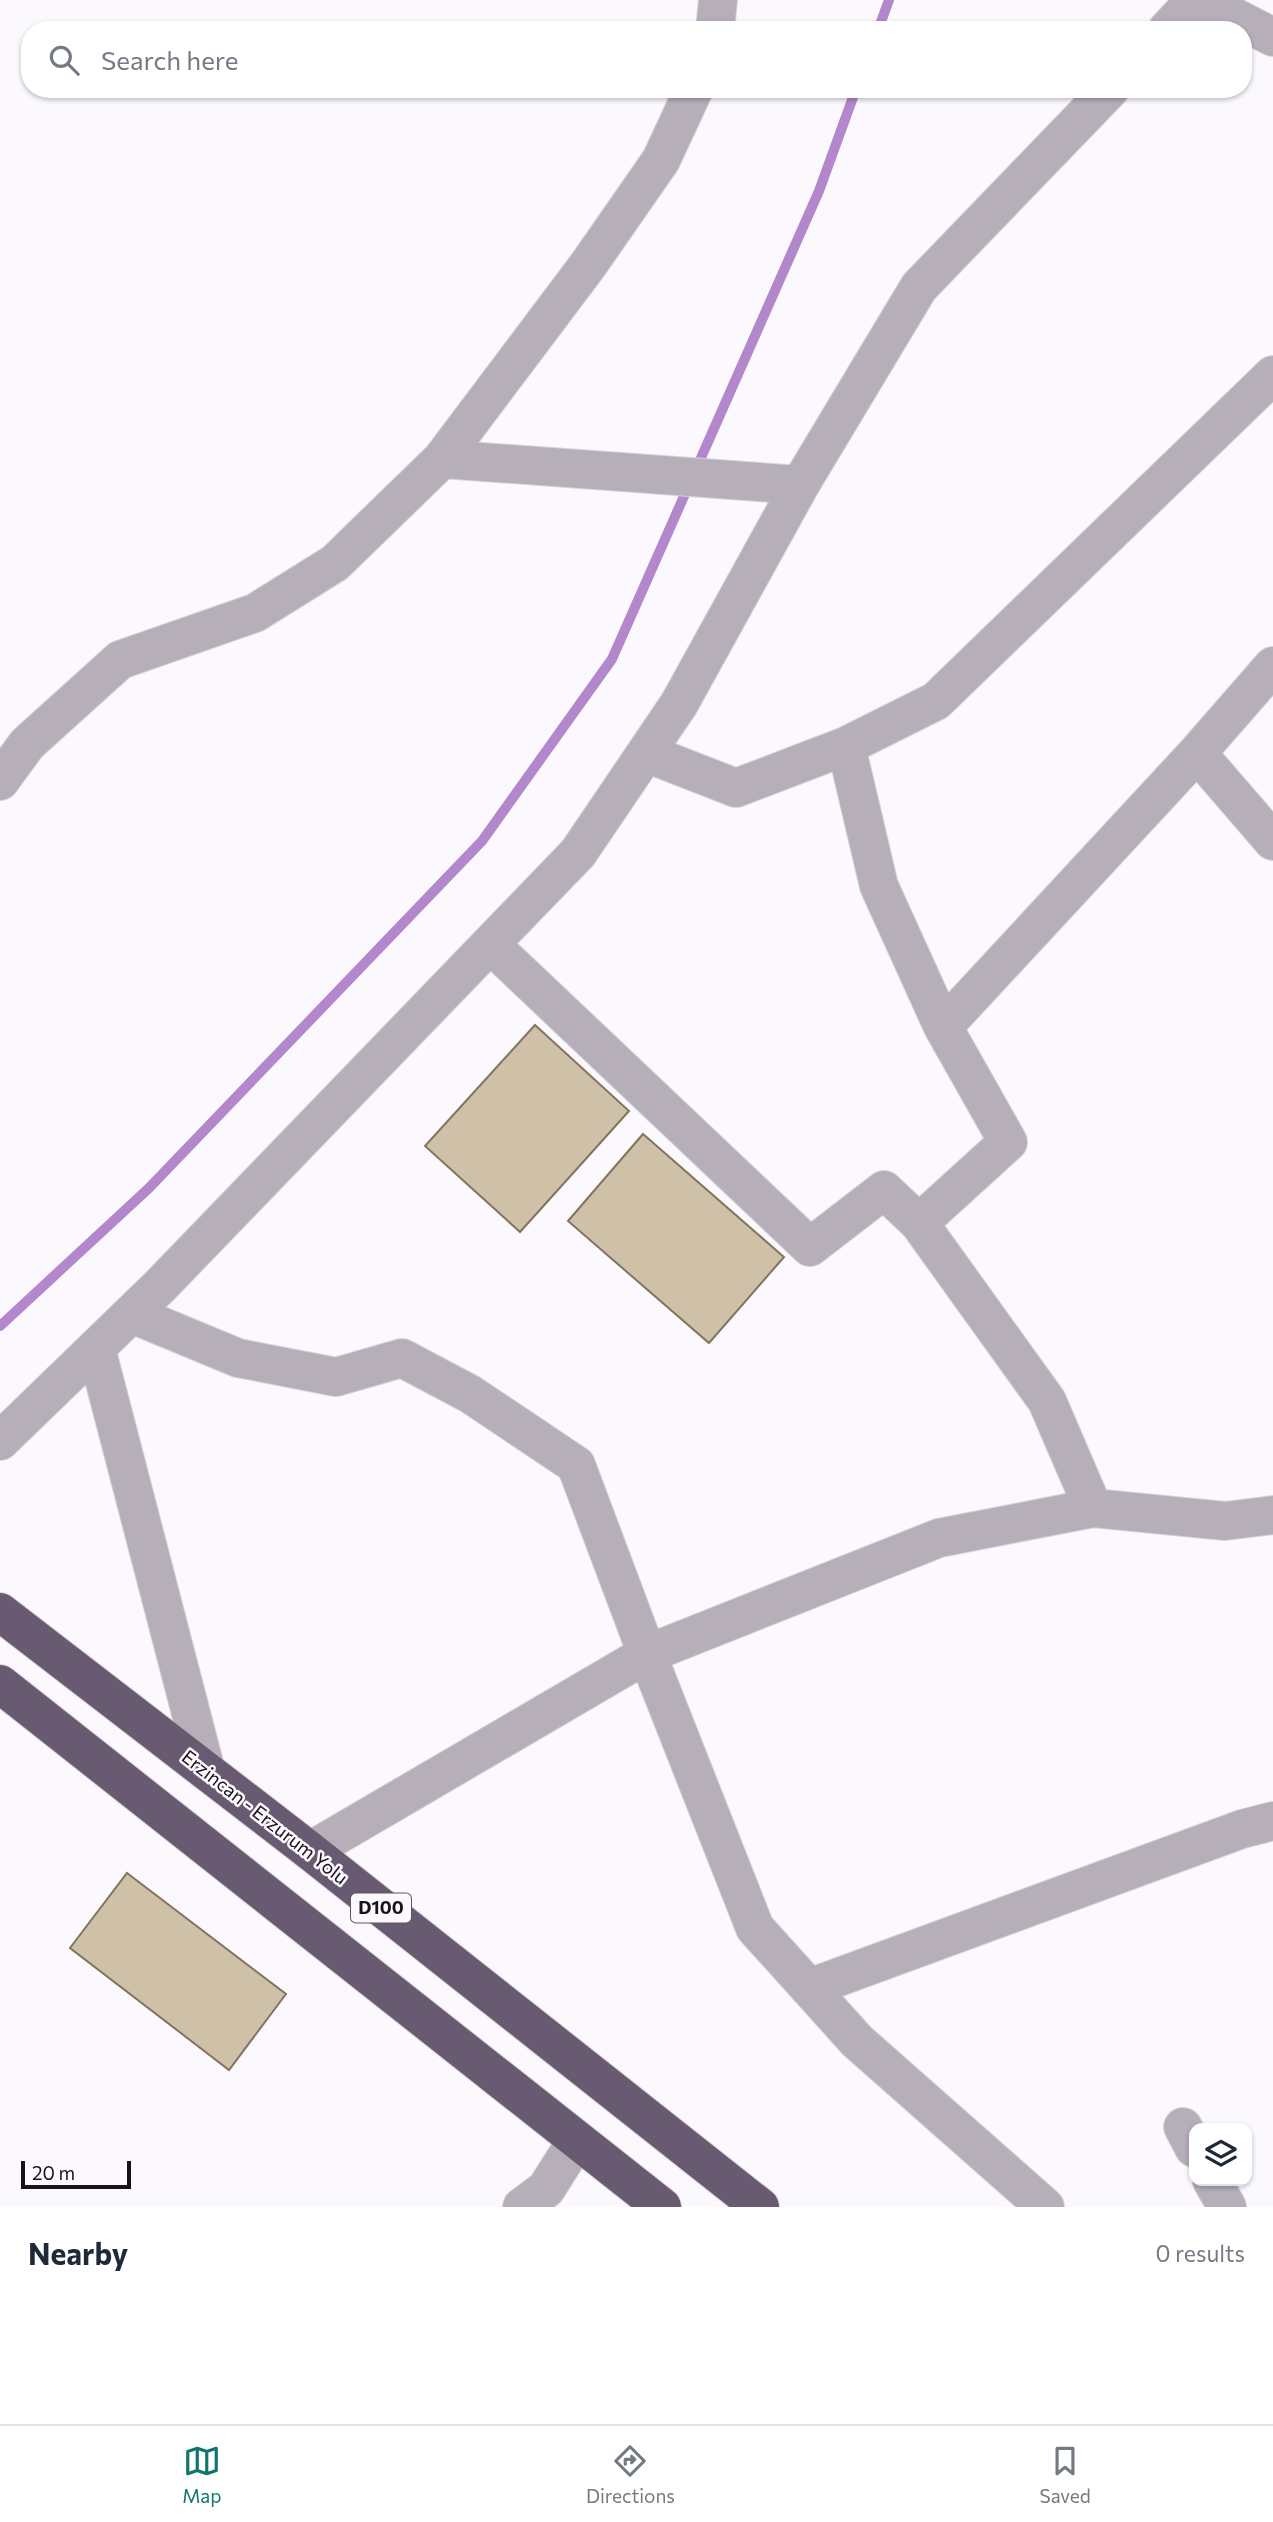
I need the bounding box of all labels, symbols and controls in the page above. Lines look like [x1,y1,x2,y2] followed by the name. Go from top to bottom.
[21,21,1252,98] search box
[45,41,83,79] icon: search
[101,44,239,75] text: Search here
[178,1745,353,1889] street label: Erzincan - Erzurum Yolu
[351,1894,411,1922] road number: D100
[1189,2123,1252,2186] map controls
[1189,2123,1252,2186] button: layers
[21,2158,131,2190] scale bar
[32,2161,75,2184] text: 20 m
[28,2234,128,2271] text: Nearby
[1156,2239,1245,2267] text: 0 results
[182,2442,221,2507] tab: Map
[586,2442,675,2507] tab: Directions
[1039,2442,1091,2507] tab: Saved

